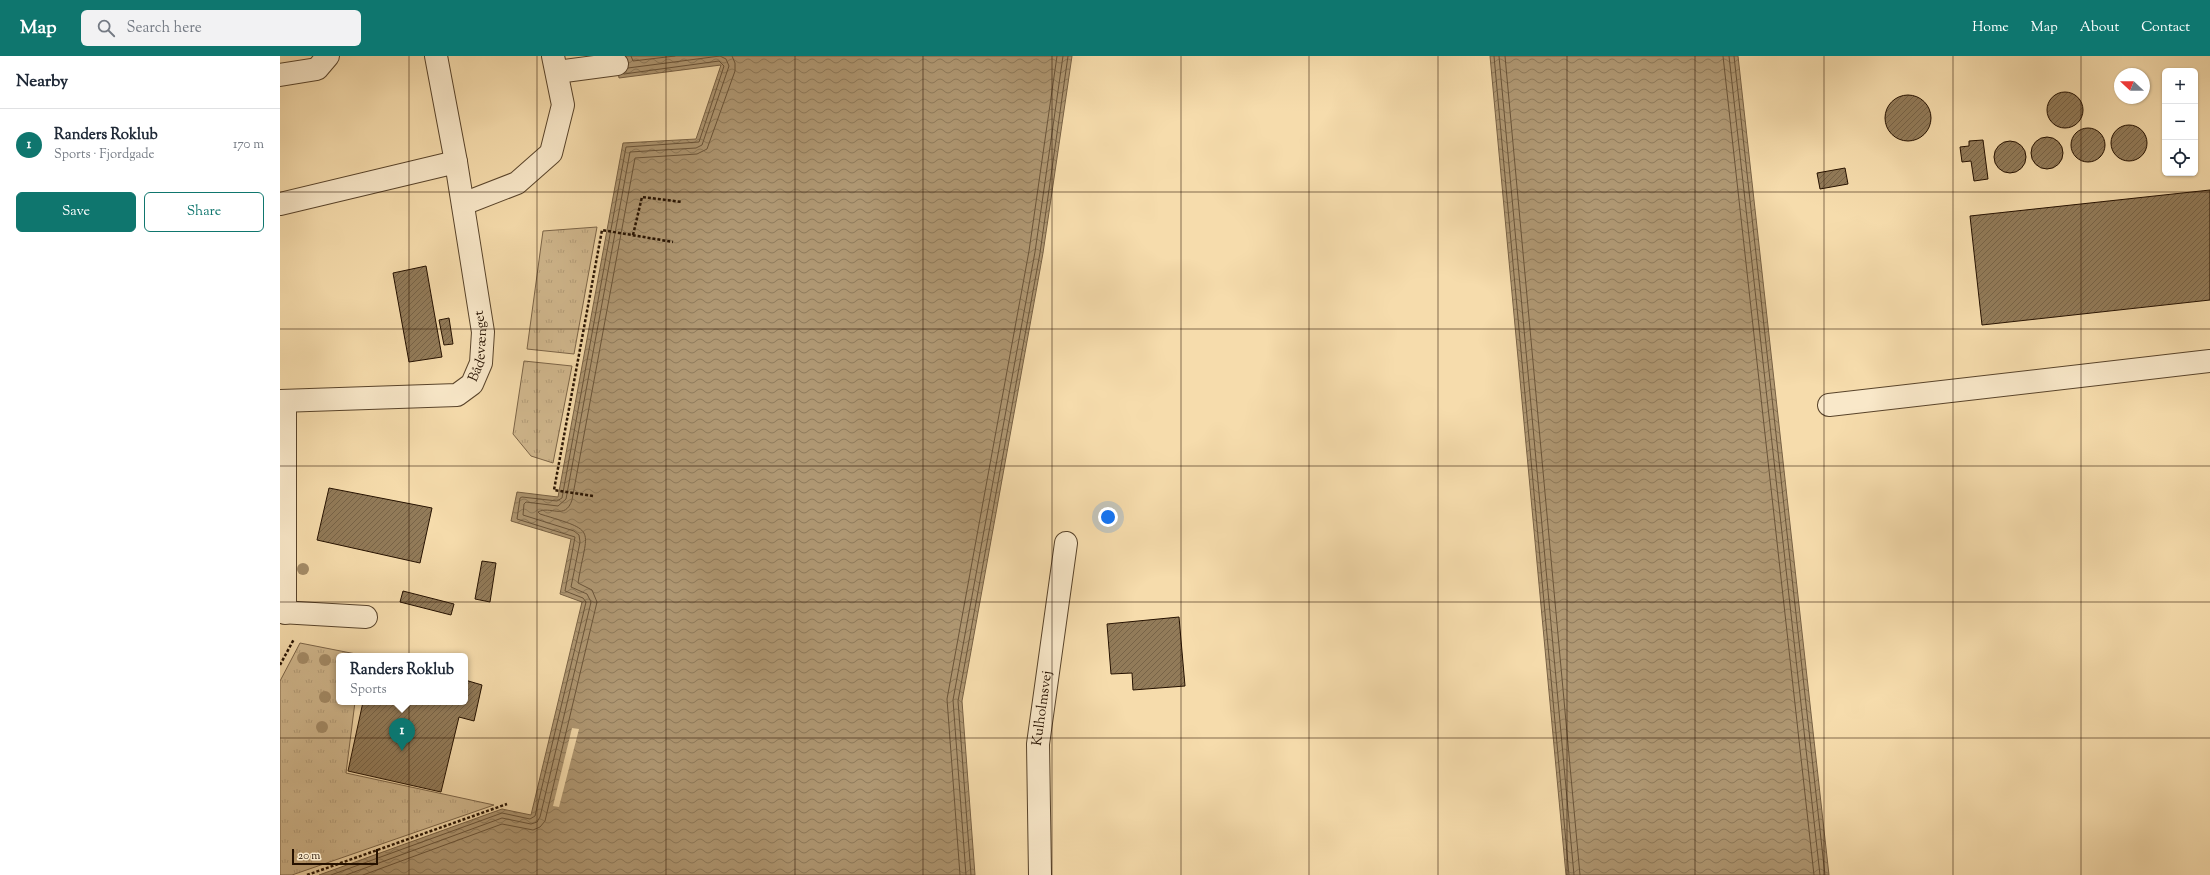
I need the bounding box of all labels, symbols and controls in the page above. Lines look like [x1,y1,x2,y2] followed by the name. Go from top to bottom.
[81,10,361,46] search box
[20,15,57,42] text: Map
[95,17,117,39] icon: search
[127,18,202,39] text: Search here
[1972,18,2009,38] text: Home
[2031,18,2058,38] text: Map
[2080,18,2119,38] text: About
[2141,18,2190,38] text: Contact
[2114,68,2150,104] north arrow
[2162,68,2198,176] map controls
[2162,68,2198,104] button: +
[16,70,68,94] text: Nearby
[2162,104,2198,140] button: −
[54,125,158,146] text: Randers Roklub
[27,136,31,154] text: 1
[233,136,264,154] text: 170 m
[2162,140,2198,176] button: locate
[54,146,155,164] text: Sports · Fjordgade
[16,192,136,232] button: Save
[144,192,264,232] button: Share
[464,309,493,385] street label: Bådevænget
[1098,507,1118,527] your location
[336,653,468,705] popup
[350,660,454,681] text: Randers Roklub
[1028,670,1058,747] street label: Kulholmsvej
[350,681,387,699] text: Sports
[389,718,415,751] pin: 1
[292,847,378,866] scale bar
[298,848,320,864] text: 20 m

